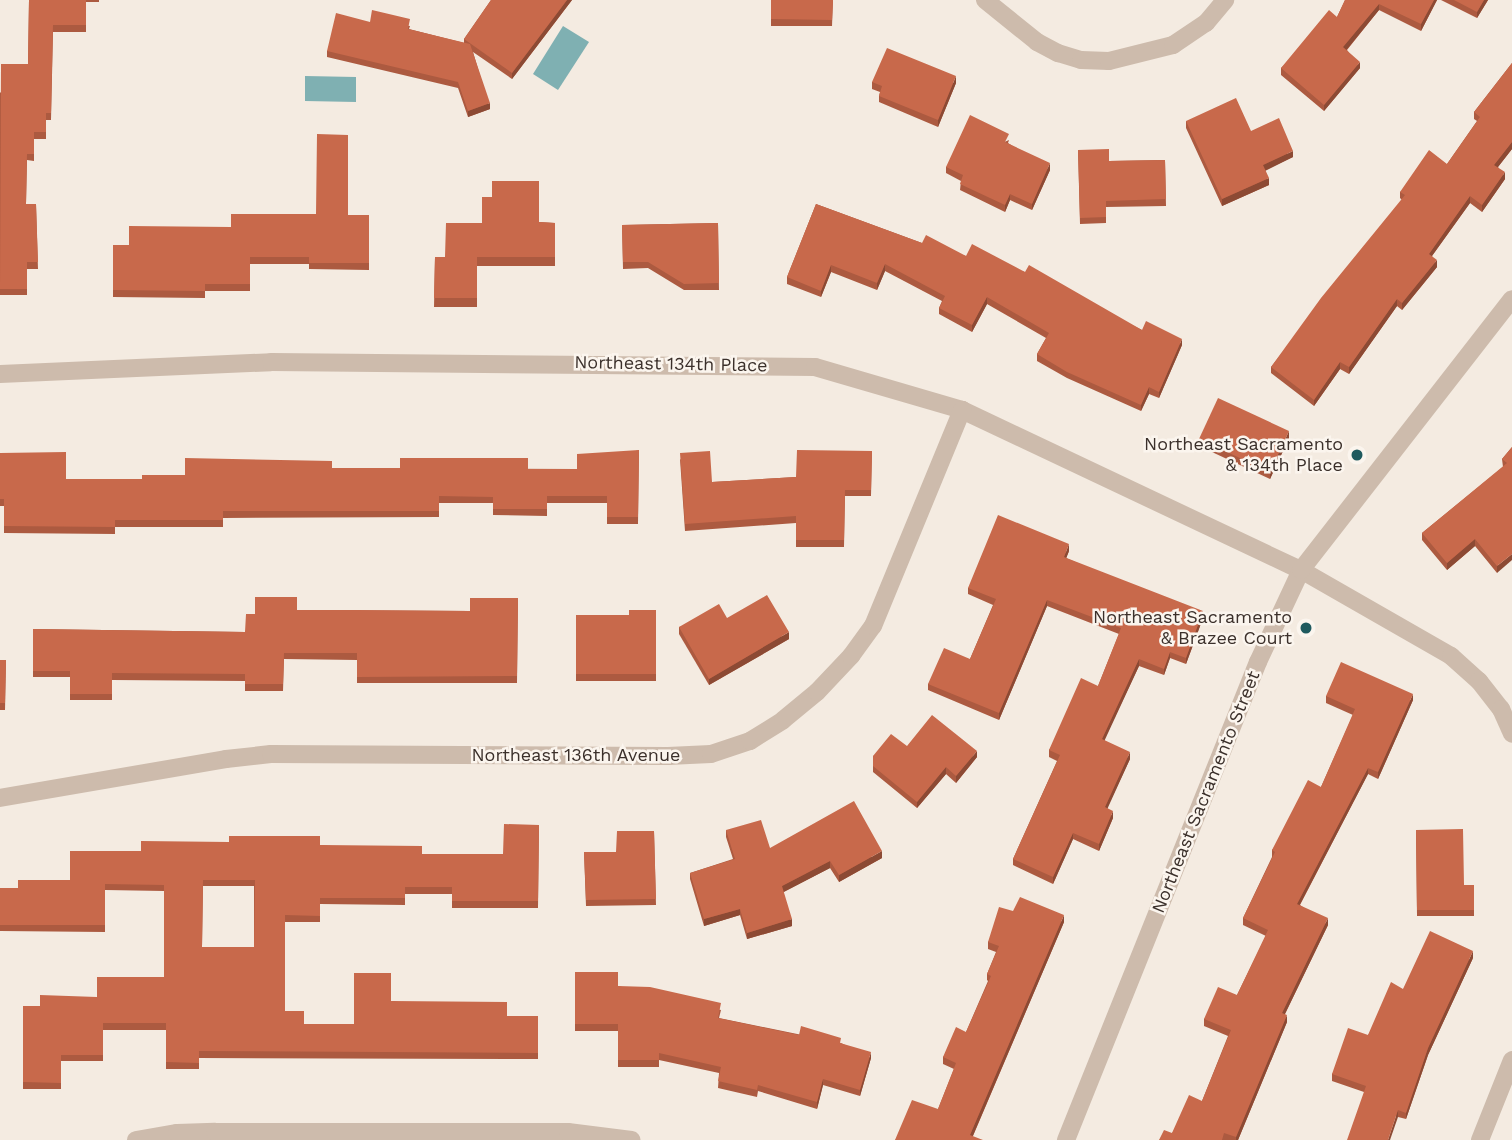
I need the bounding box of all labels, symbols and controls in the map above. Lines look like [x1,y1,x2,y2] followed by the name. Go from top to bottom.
[574,352,768,376] street label: Northeast 134th Place
[1144,434,1343,476] place label: Northeast Sacramento & 134th Place
[1349,447,1365,463] marker: Northeast Sacramento & 134th Place
[1093,607,1292,650] place label: Northeast Sacramento & Brazee Court
[1298,620,1314,636] marker: Northeast Sacramento & Brazee Court
[1147,668,1265,916] street label: Northeast Sacramento Street
[471,744,681,766] street label: Northeast 136th Avenue

